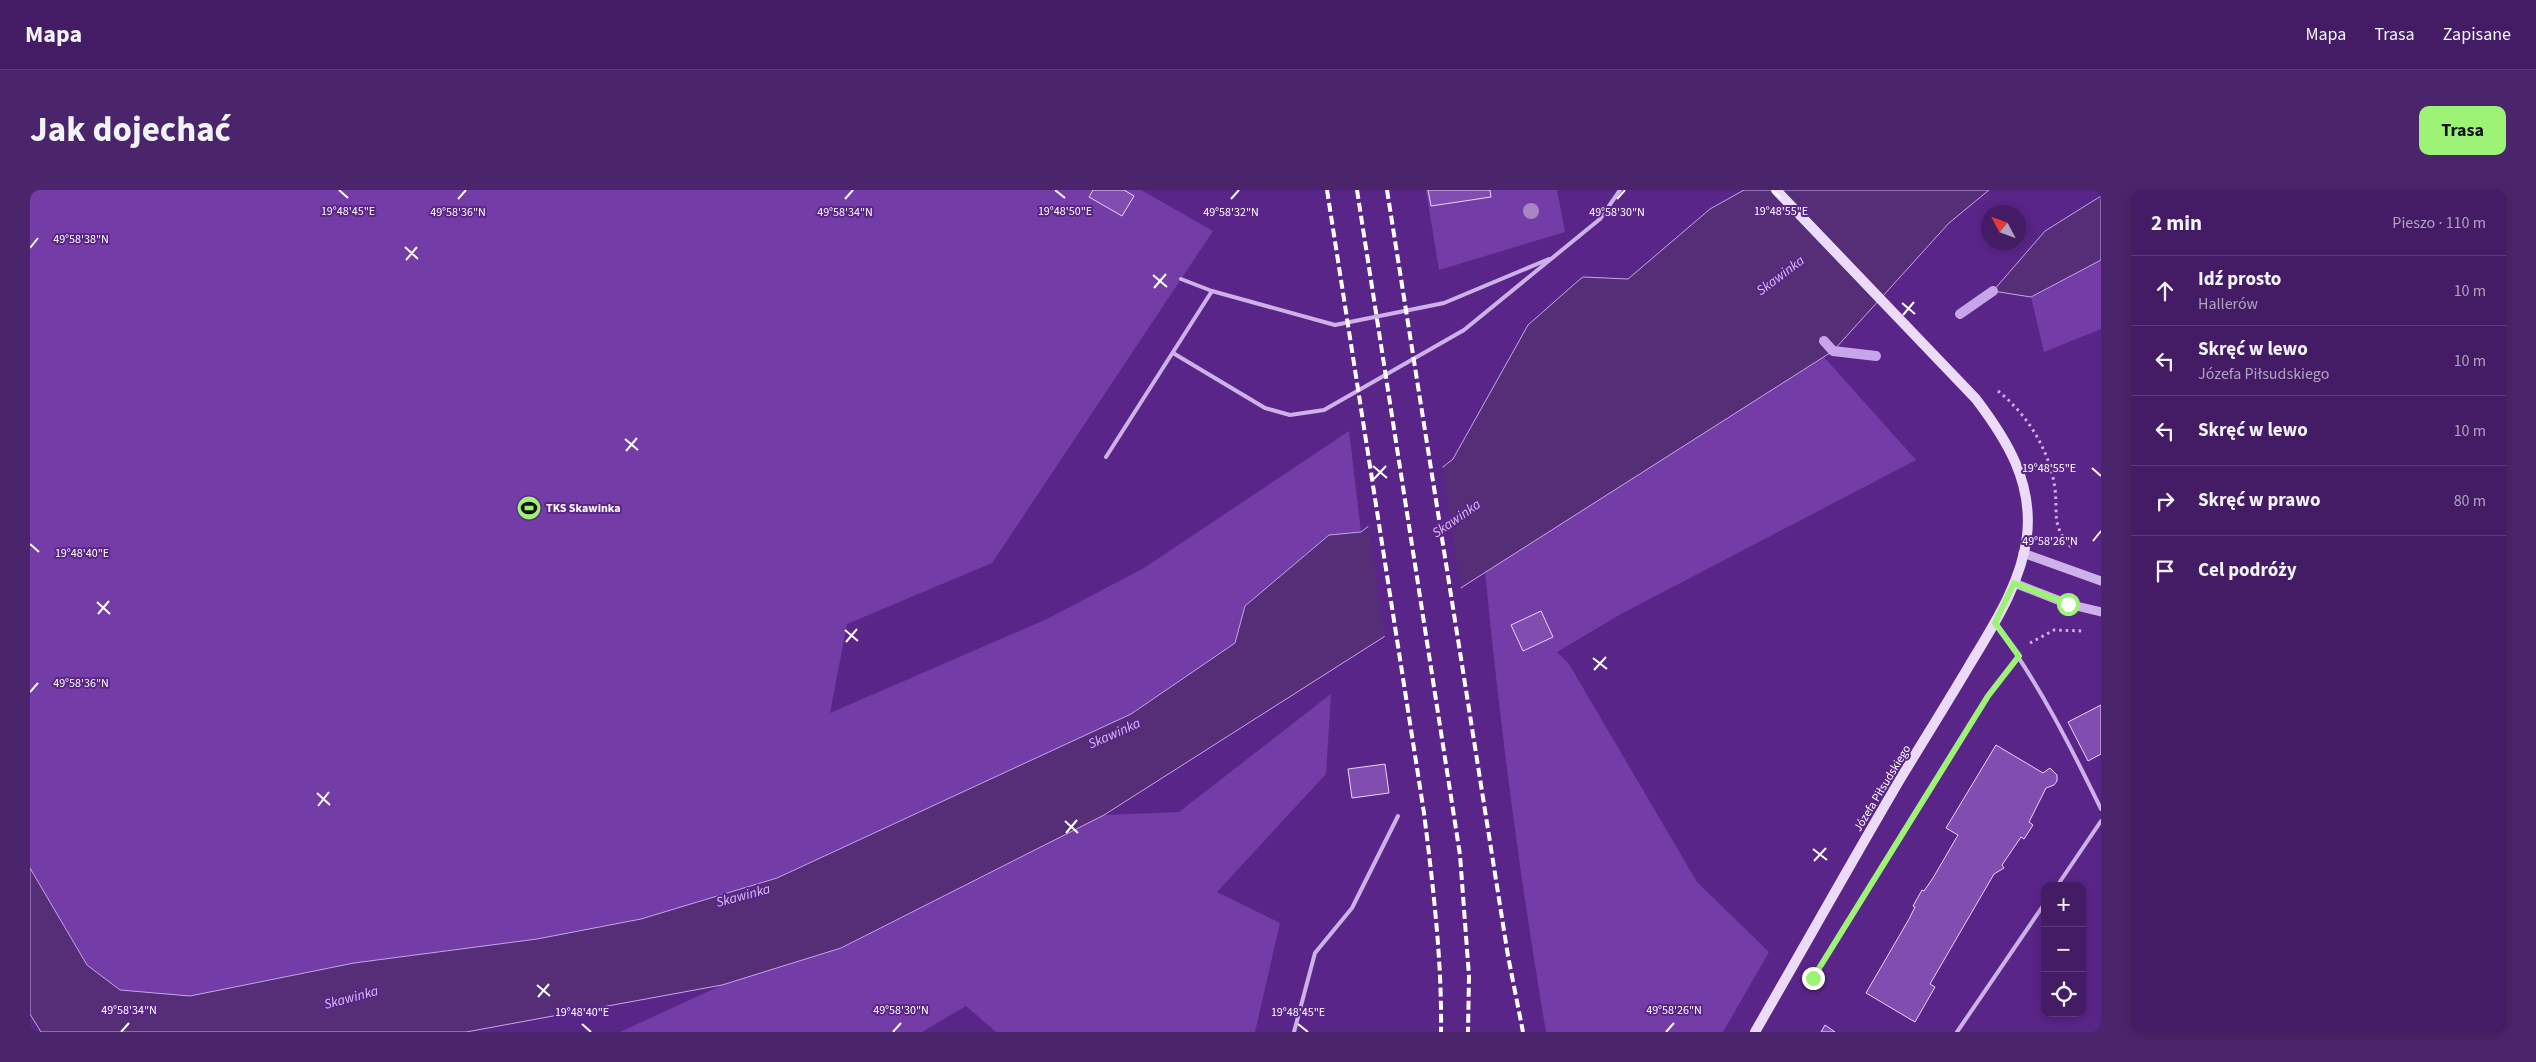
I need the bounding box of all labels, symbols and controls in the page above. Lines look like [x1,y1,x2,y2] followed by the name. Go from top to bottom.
[25,17,82,52] text: Mapa
[2305,22,2346,47] text: Mapa
[2374,22,2415,47] text: Trasa
[2443,22,2511,47] text: Zapisane
[30,105,231,155] text: Jak dojechać
[2419,106,2506,155] button: Trasa
[321,203,375,220] text: 19°48'45"E
[1038,203,1092,220] text: 19°48'50"E
[1754,203,1808,220] text: 19°48'55"E
[430,204,486,221] text: 49°58'36"N
[817,204,873,221] text: 49°58'34"N
[1203,204,1259,221] text: 49°58'32"N
[1589,204,1645,221] text: 49°58'30"N
[1981,205,2026,250] north arrow
[2151,208,2202,238] text: 2 min
[2392,212,2486,234] text: Pieszo · 110 m
[53,231,109,248] text: 49°58'38"N
[1752,251,1809,300] water label: Skawinka
[2198,266,2281,293] text: Idź prosto
[2151,277,2179,305] icon: ahead
[2454,280,2486,302] text: 10 m
[2198,293,2258,315] text: Hallerów
[2198,336,2308,363] text: Skręć w lewo
[2151,347,2179,375] icon: left
[2454,350,2486,372] text: 10 m
[2198,363,2329,385] text: Józefa Piłsudskiego
[2151,417,2179,445] icon: left
[2198,417,2308,444] text: Skręć w lewo
[2454,420,2486,442] text: 10 m
[2022,460,2076,477] text: 19°48'55"E
[2151,487,2179,515] icon: right
[2198,487,2320,514] text: Skręć w prawo
[2454,490,2486,512] text: 80 m
[1428,494,1485,543] water label: Skawinka
[516,495,542,521] sports icon: TKS Skawinka
[546,500,621,517] place label: TKS Skawinka
[2022,533,2078,550] text: 49°58'26"N
[55,545,109,562] text: 19°48'40"E
[2151,557,2179,585] icon: arrive
[2198,557,2297,584] text: Cel podróży
[2057,593,2080,616] route start
[53,675,109,692] text: 49°58'36"N
[1085,713,1144,754] water label: Skawinka
[1850,742,1915,835] street label: Józefa Piłsudskiego
[714,879,773,913] water label: Skawinka
[2041,882,2086,1017] map controls
[2041,882,2086,927] button: +
[2041,927,2086,972] button: −
[1802,967,1825,990] route end
[2041,972,2086,1017] button: locate
[322,981,381,1015] water label: Skawinka
[101,1002,157,1019] text: 49°58'34"N
[873,1002,929,1019] text: 49°58'30"N
[1646,1002,1702,1019] text: 49°58'26"N
[555,1004,609,1021] text: 19°48'40"E
[1271,1004,1325,1021] text: 19°48'45"E

